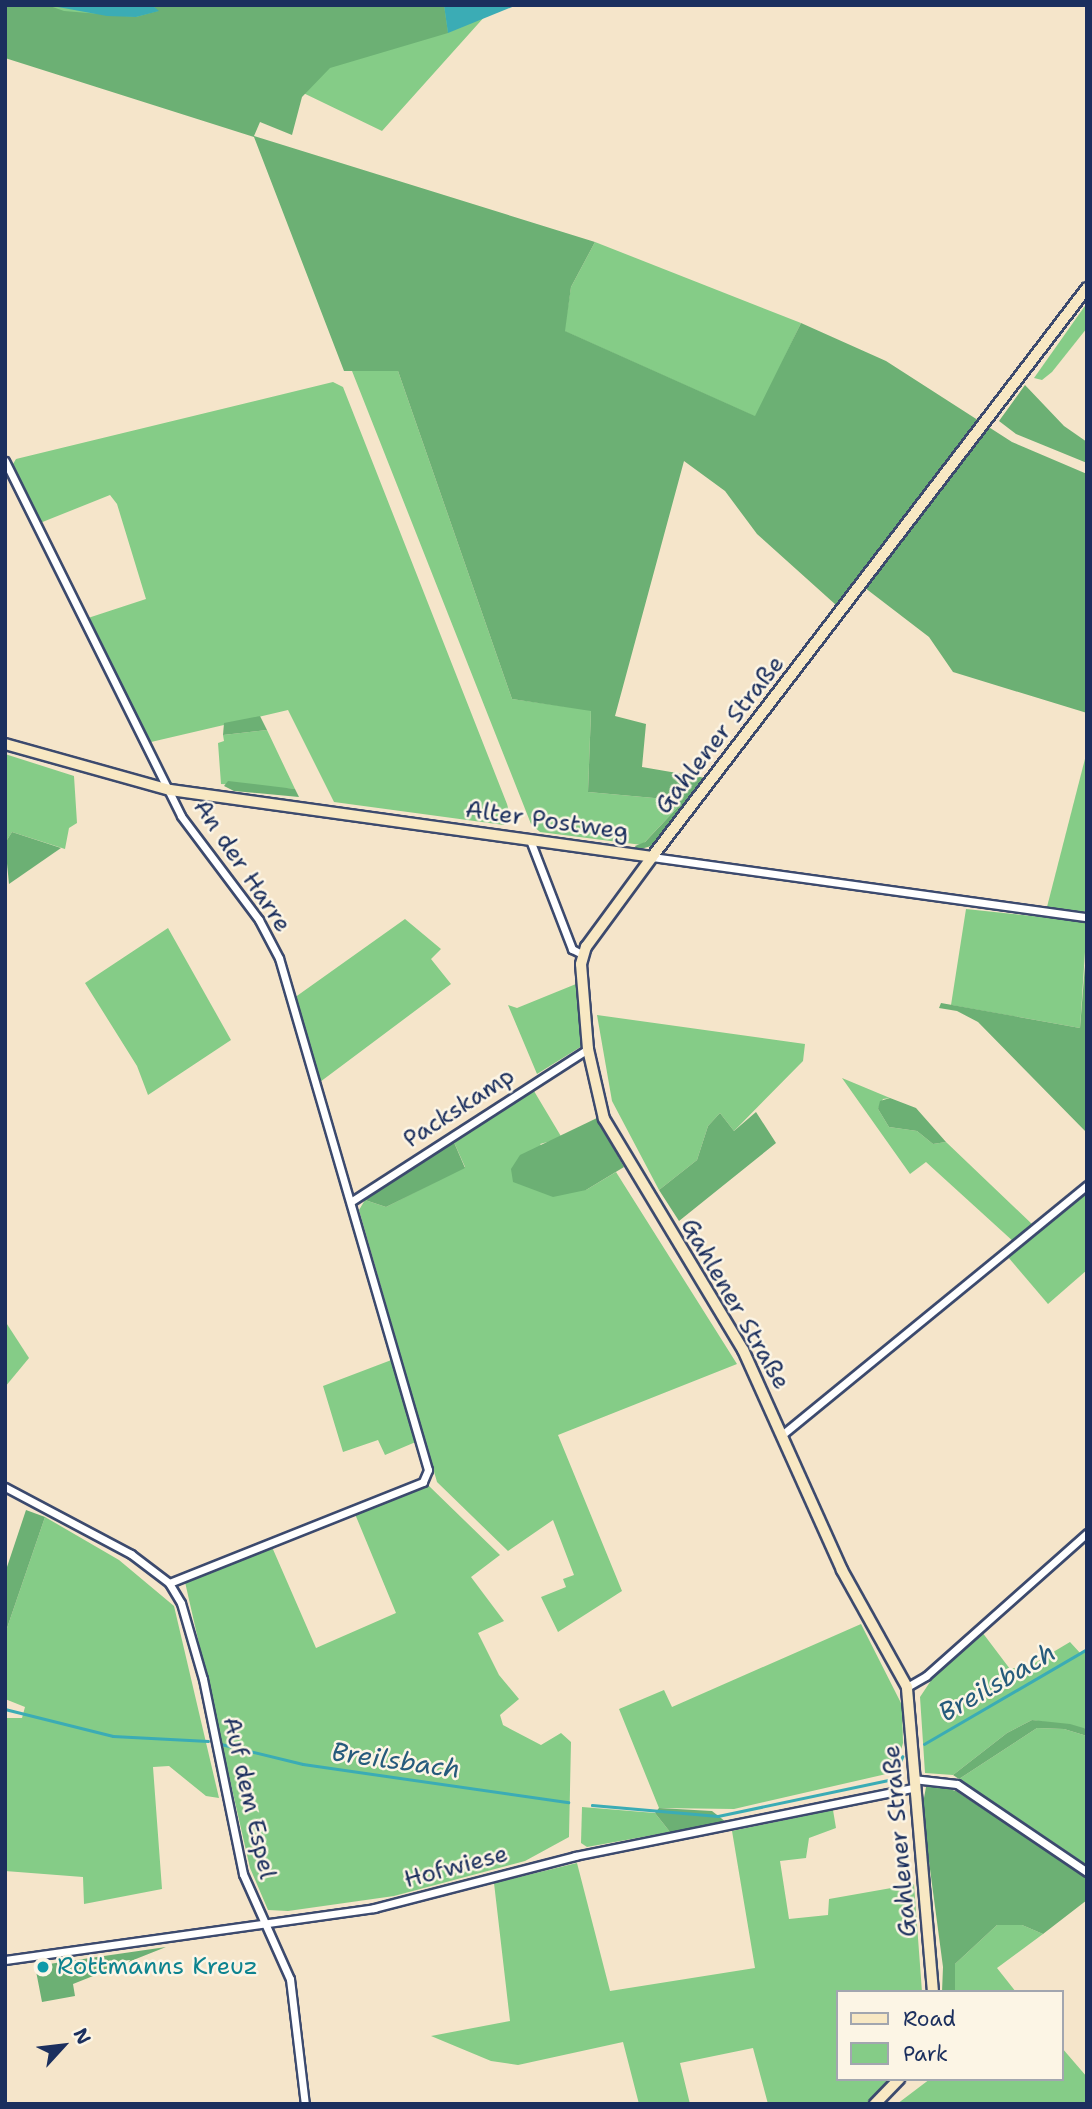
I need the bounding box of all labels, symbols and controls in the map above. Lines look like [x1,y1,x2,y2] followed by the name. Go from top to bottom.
[649,650,791,820] street label: Gahlener Straße
[187,794,297,938] street label: An der Harre
[464,795,630,847] street label: Alter Postweg
[398,1062,520,1154] street label: Packskamp
[674,1213,796,1395] street label: Gahlener Straße
[933,1636,1061,1728] water label: Breilsbach
[216,1714,282,1882] street label: Auf dem Espel
[330,1736,462,1784] water label: Breilsbach
[877,1744,923,1938] street label: Gahlener Straße
[401,1839,511,1895] street label: Hofwiese
[57,1953,258,1981] place label: Rottmanns Kreuz
[35,1959,51,1975] marker: Rottmanns Kreuz
[836,1990,1064,2081] legend
[903,2005,956,2033] text: Road
[28,2011,98,2081] north arrow
[68,2024,97,2049] text: N
[903,2040,948,2068] text: Park

